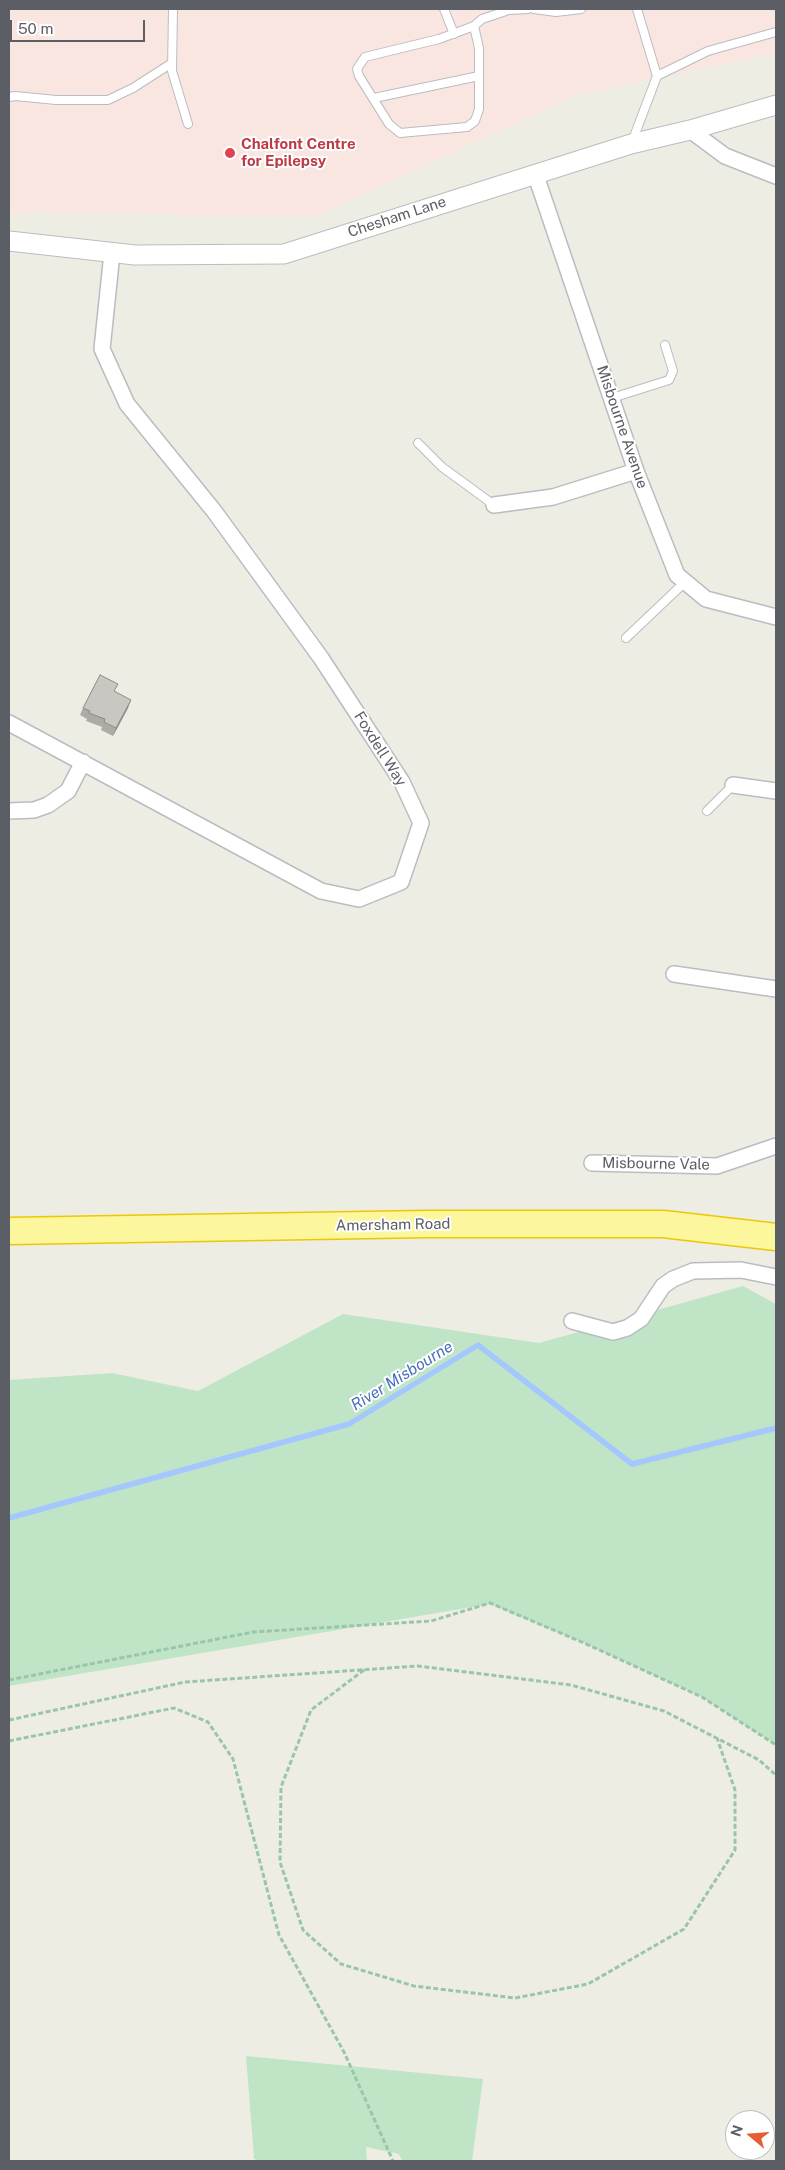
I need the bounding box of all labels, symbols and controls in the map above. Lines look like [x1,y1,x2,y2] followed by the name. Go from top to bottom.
[12,10,148,42] scale bar
[18,20,53,37] text: 50 m
[241,135,356,170] place label: Chalfont Centre for Epilepsy
[223,146,237,160] marker: Chalfont Centre for Epilepsy
[346,193,448,241] street label: Chesham Lane
[592,363,652,491] street label: Misbourne Avenue
[350,708,410,790] street label: Foxdell Way
[602,1154,710,1174] street label: Misbourne Vale
[336,1215,450,1235] street label: Amersham Road
[348,1337,456,1415] water label: River Misbourne
[725,2110,775,2160] north arrow
[727,2123,746,2138] text: N

